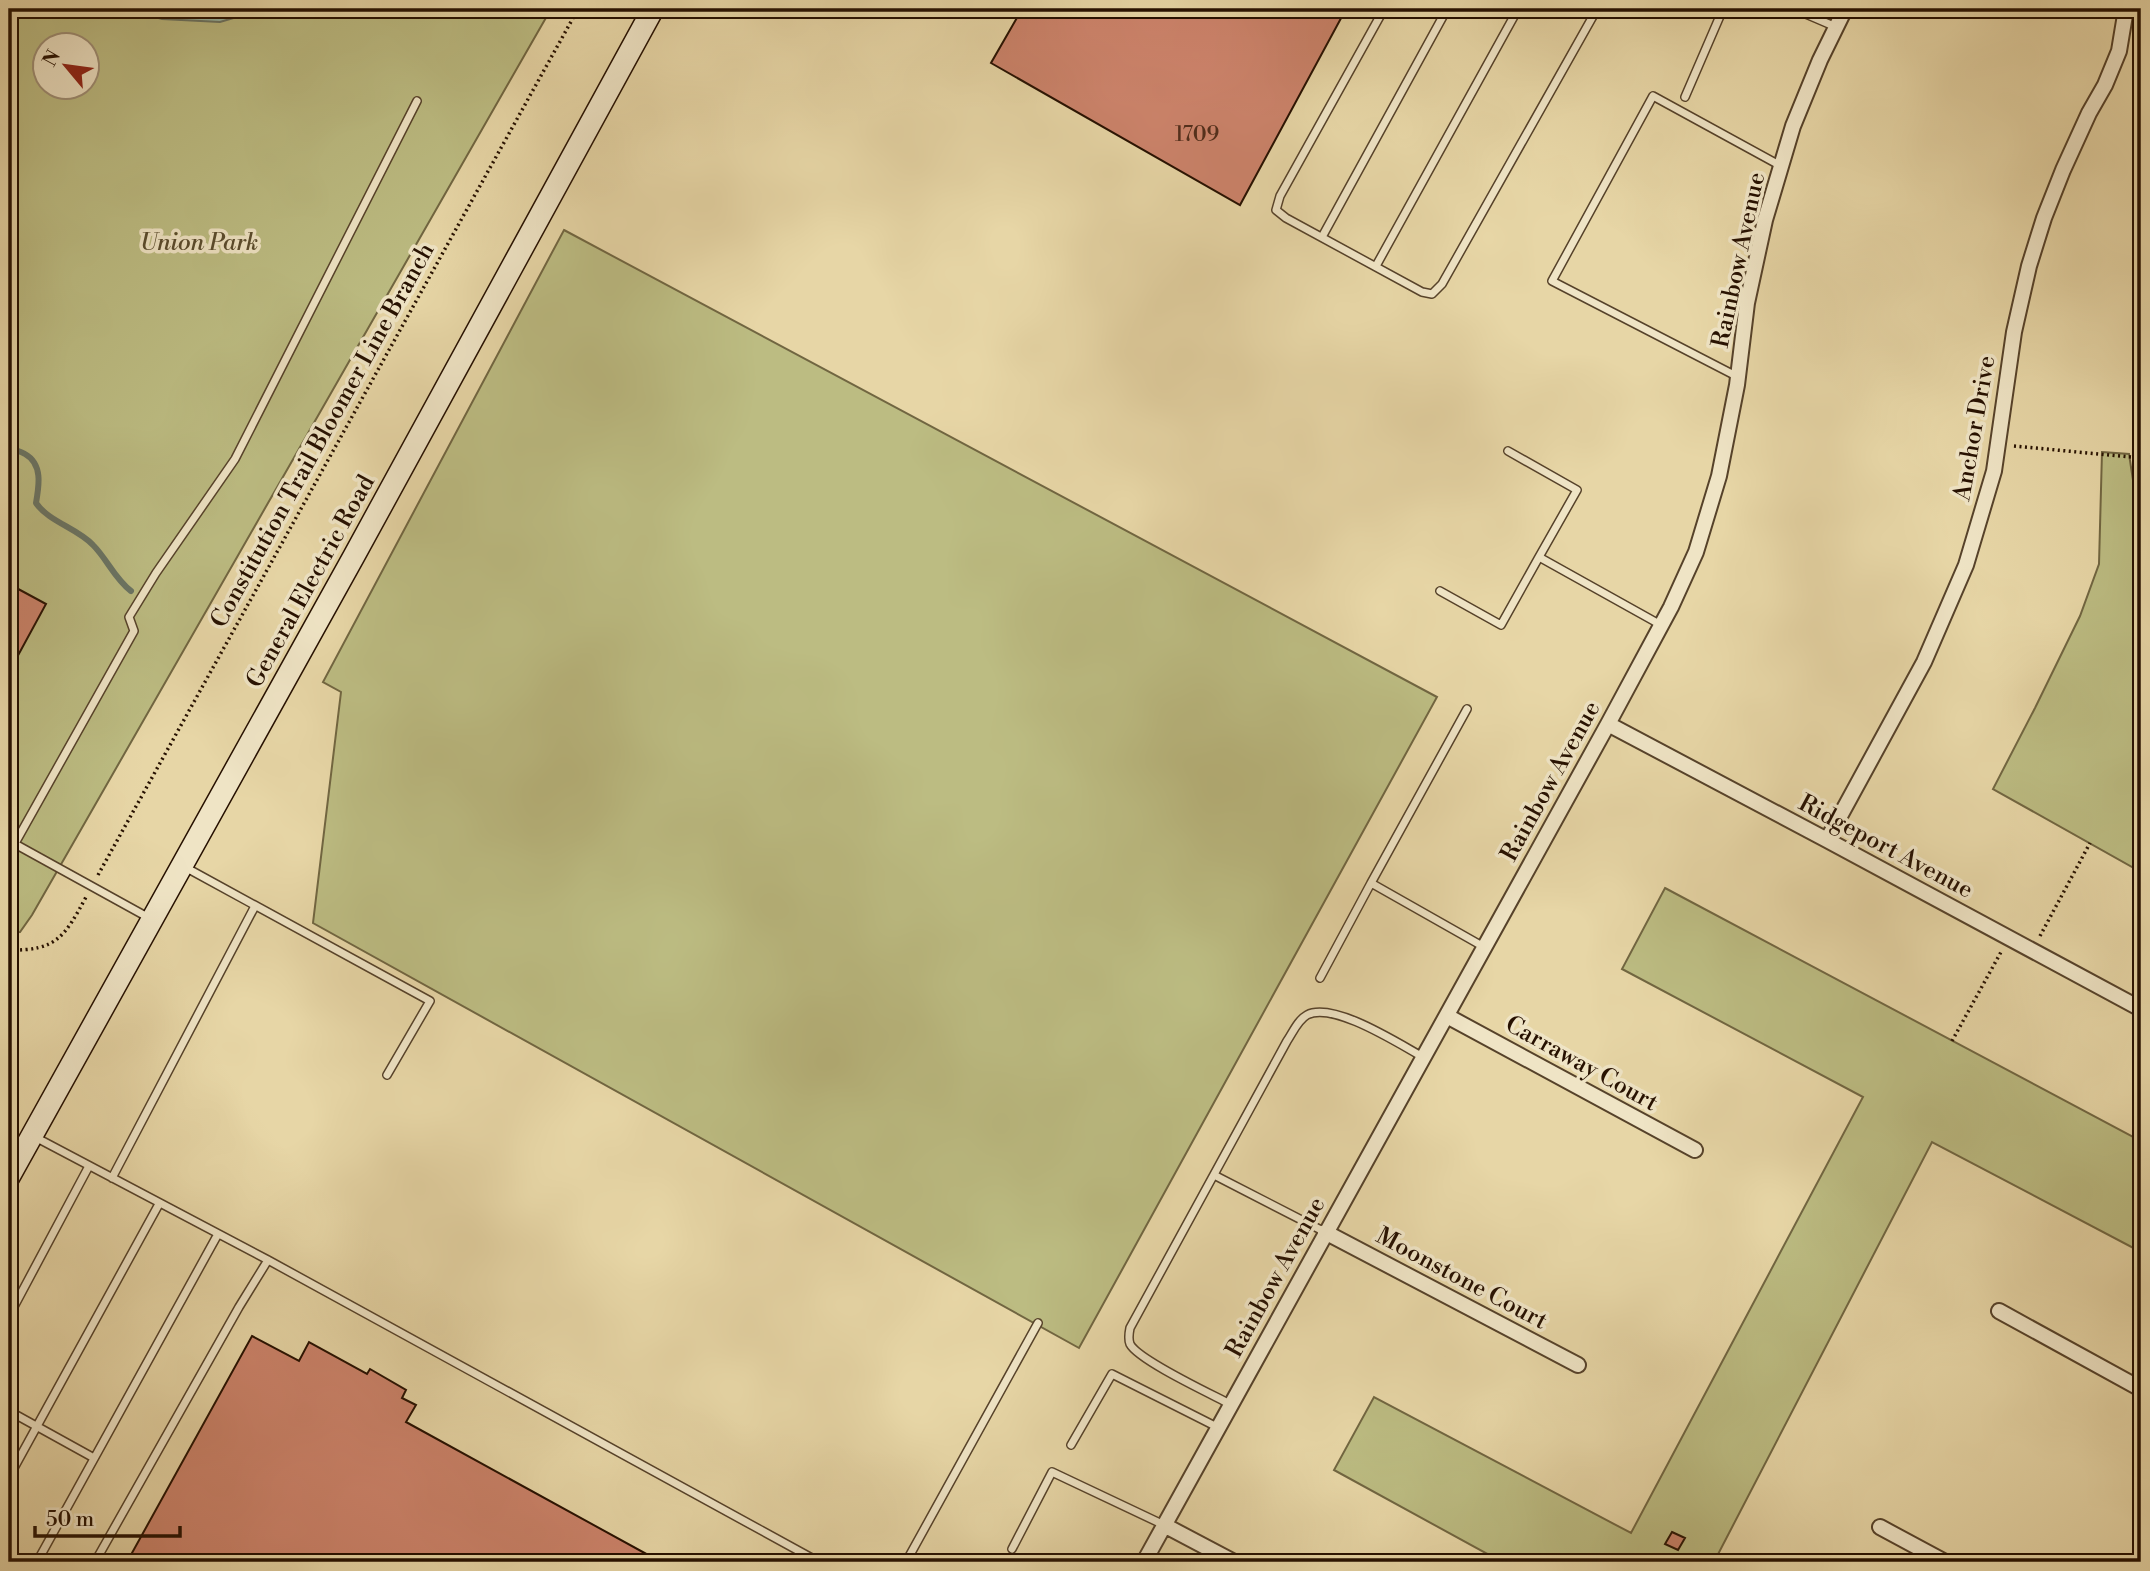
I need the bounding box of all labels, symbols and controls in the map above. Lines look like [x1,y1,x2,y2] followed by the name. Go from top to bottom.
[32,32,102,102] north arrow
[38,46,66,71] text: N
[1175,122,1219,148] house number: 1709
[1706,170,1772,351] street label: Rainbow Avenue
[140,228,258,258] park label: Union Park
[204,238,441,633] street label: Constitution Trail Bloomer Line Branch
[1947,353,2003,504] street label: Anchor Drive
[240,470,382,693] street label: General Electric Road
[1494,696,1607,867] street label: Rainbow Avenue
[1793,788,1978,906] street label: Ridgeport Avenue
[1500,1009,1664,1118] street label: Carraway Court
[1219,1192,1332,1363] street label: Rainbow Avenue
[1371,1221,1553,1337] street label: Moonstone Court
[35,1494,180,1538] scale bar
[46,1507,94,1533] text: 50 m

